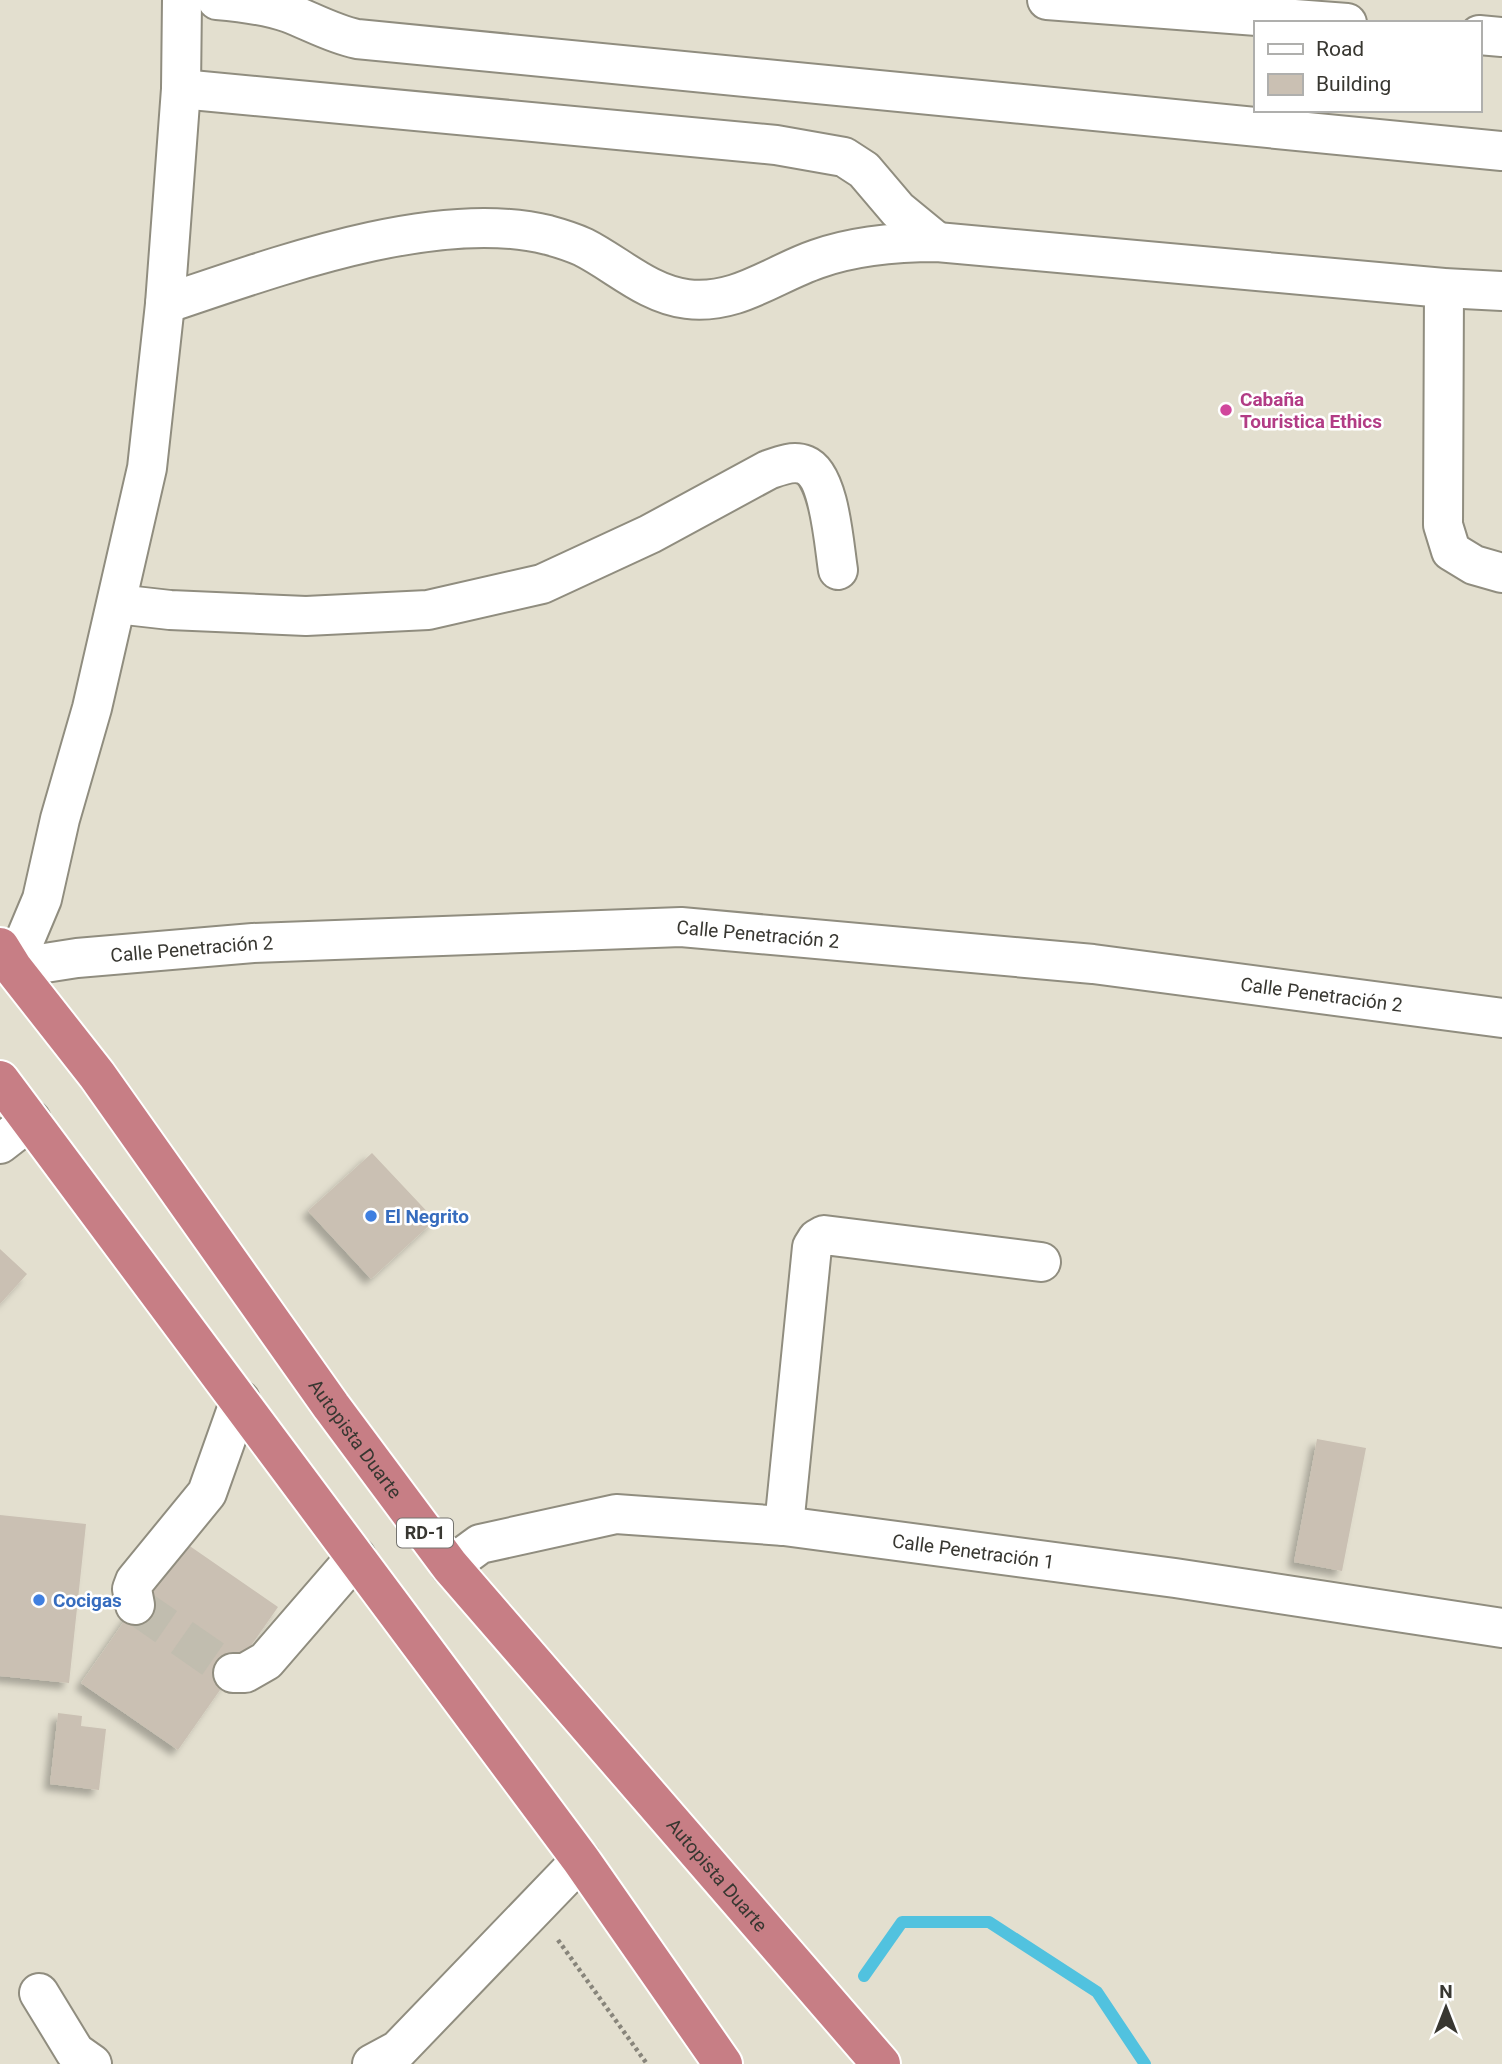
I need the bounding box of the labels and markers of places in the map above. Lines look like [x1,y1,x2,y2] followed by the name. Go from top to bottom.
[1240,388,1382,433] place label: Cabaña Touristica Ethics
[1218,402,1234,418] marker: Cabaña Touristica Ethics
[385,1205,469,1228] place label: El Negrito
[363,1208,379,1224] marker: El Negrito
[53,1589,122,1612] place label: Cocigas
[31,1592,47,1608] marker: Cocigas

